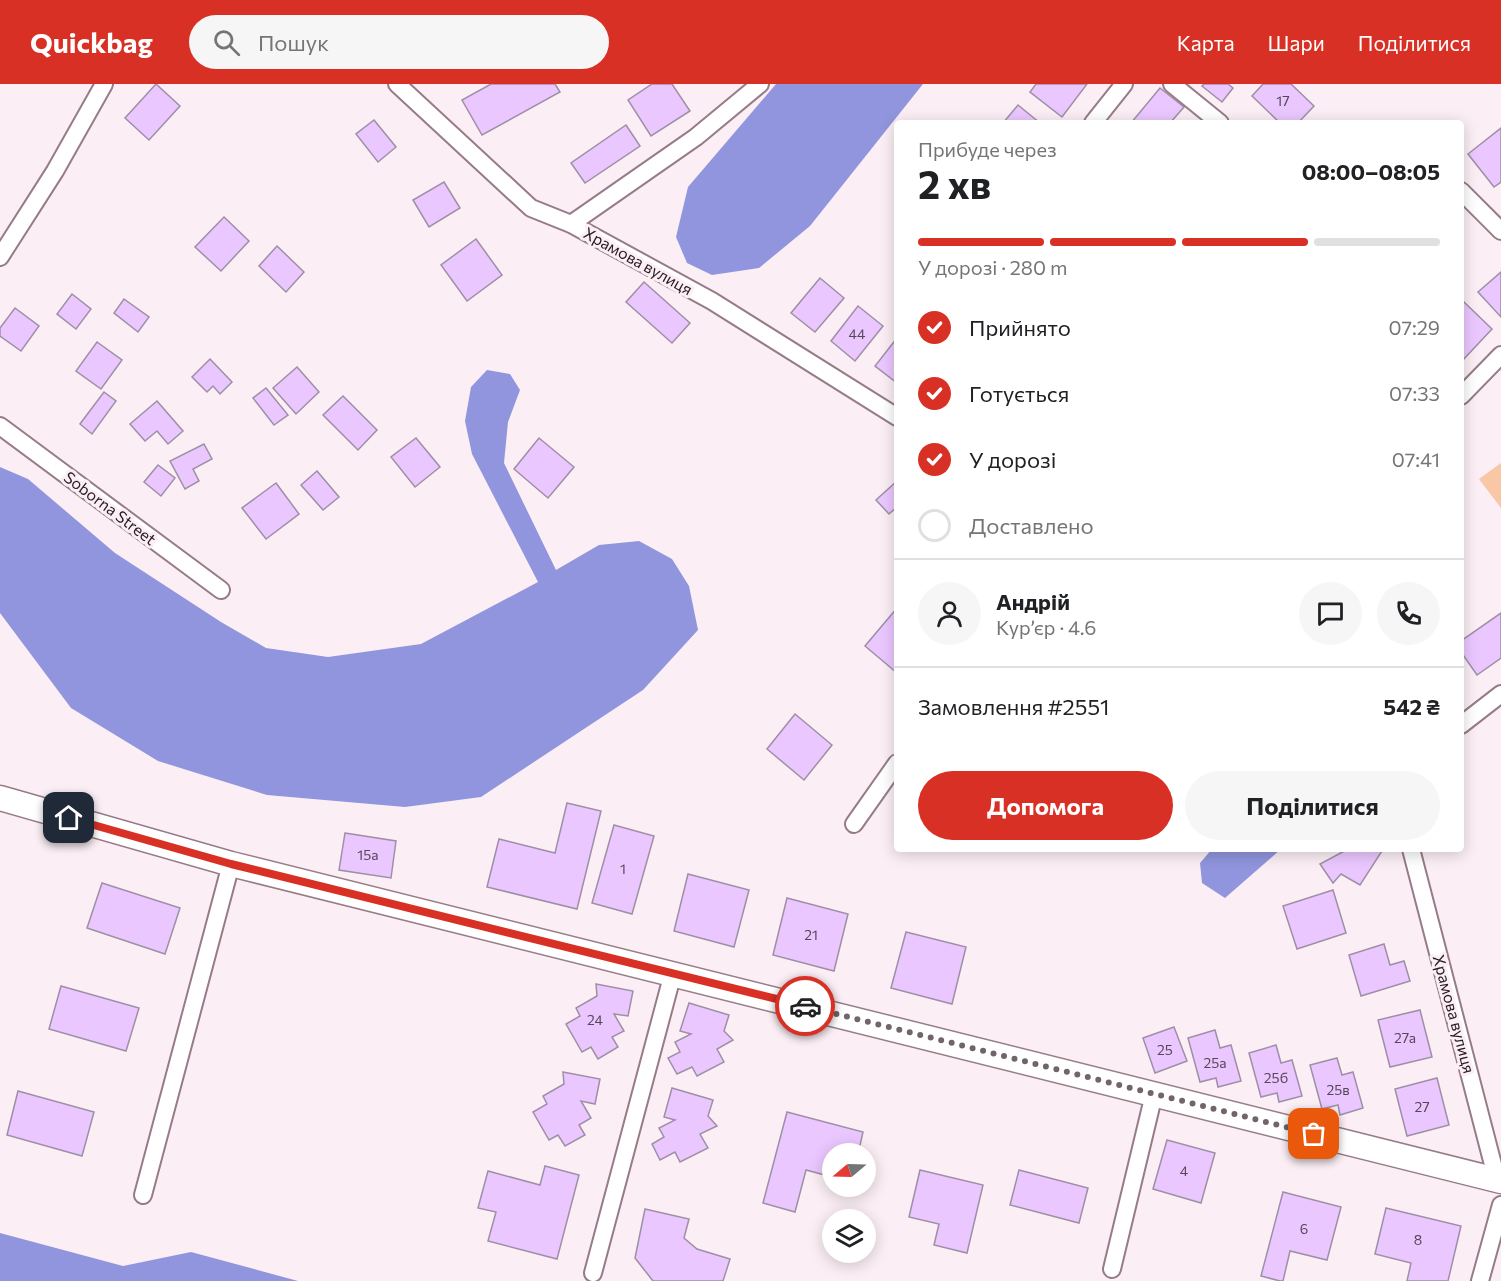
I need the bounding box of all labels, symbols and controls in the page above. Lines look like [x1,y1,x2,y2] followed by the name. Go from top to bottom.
[189,15,609,69] search box
[30,25,153,59] text: Quickbag
[210,26,243,59] icon: search
[258,29,329,56] text: Пошук
[1177,30,1235,55] text: Карта
[1268,30,1325,55] text: Шари
[1358,30,1471,55] text: Поділитися
[1276,92,1290,109] house number: 17
[918,137,1057,161] text: Прибуде через
[1302,158,1440,185] text: 08:00–08:05
[918,159,991,207] text: 2 хв
[580,223,696,298] street label: Храмова вулиця
[918,255,1067,279] text: У дорозі · 280 m
[918,311,951,344] icon: check
[969,314,1071,341] text: Прийнято
[1389,315,1440,339] text: 07:29
[849,325,866,342] house number: 44
[918,377,951,410] icon: check
[969,380,1069,407] text: Готується
[1389,381,1440,405] text: 07:33
[918,443,951,476] icon: check
[969,446,1056,473] text: У дорозі
[1392,447,1440,471] text: 07:41
[61,467,160,549] street label: Soborna Street
[969,512,1094,539] text: Доставлено
[918,582,981,645] button: person
[1299,582,1362,645] button: chat
[1377,582,1440,645] button: phone
[996,588,1070,615] text: Андрій
[996,615,1096,639] text: Кур’єр · 4.6
[918,693,1109,720] text: Замовлення #2551
[1383,693,1440,720] text: 542 ₴
[918,771,1173,840] button: Допомога
[1185,771,1440,840] button: Поділитися
[43,792,94,843] pin
[52,801,85,834] icon: home
[357,846,379,863] house number: 15а
[620,860,626,877] house number: 1
[804,926,818,943] house number: 21
[1430,953,1479,1075] street label: Храмова вулиця
[775,976,835,1036] courier
[789,990,822,1023] icon: car
[587,1011,604,1028] house number: 24
[1394,1029,1416,1046] house number: 27а
[1157,1041,1173,1058] house number: 25
[1203,1054,1227,1071] house number: 25а
[1264,1069,1288,1086] house number: 25б
[1326,1081,1350,1098] house number: 25в
[1414,1098,1430,1115] house number: 27
[1288,1108,1339,1159] pin
[1297,1117,1330,1150] icon: bag
[822,1143,876,1197] north arrow
[822,1143,876,1263] map controls
[1180,1162,1189,1179] house number: 4
[822,1209,876,1263] button: layers
[1300,1220,1308,1237] house number: 6
[1414,1231,1422,1248] house number: 8

